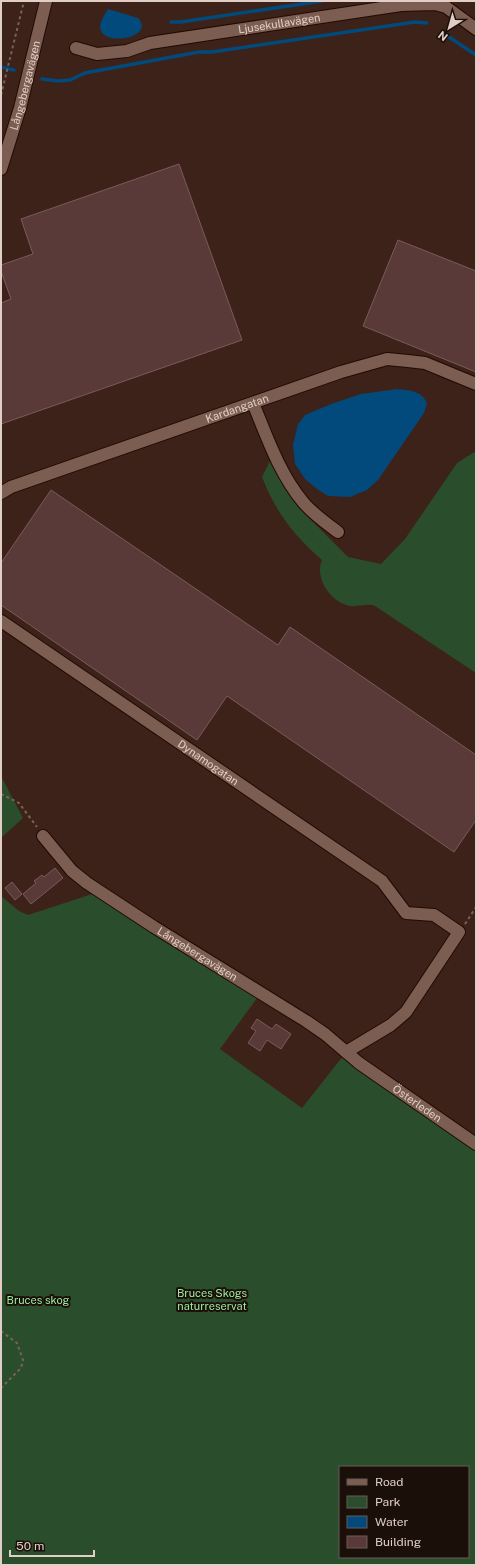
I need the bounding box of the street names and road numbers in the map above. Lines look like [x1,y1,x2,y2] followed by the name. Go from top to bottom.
[237,11,321,36] street label: Ljusekullavägen
[7,40,42,132] street label: Långebergavägen
[204,392,270,425] street label: Kardangatan
[176,738,241,787] street label: Dynamogatan
[155,925,240,983] street label: Långebergavägen
[390,1081,444,1124] street label: Österleden

